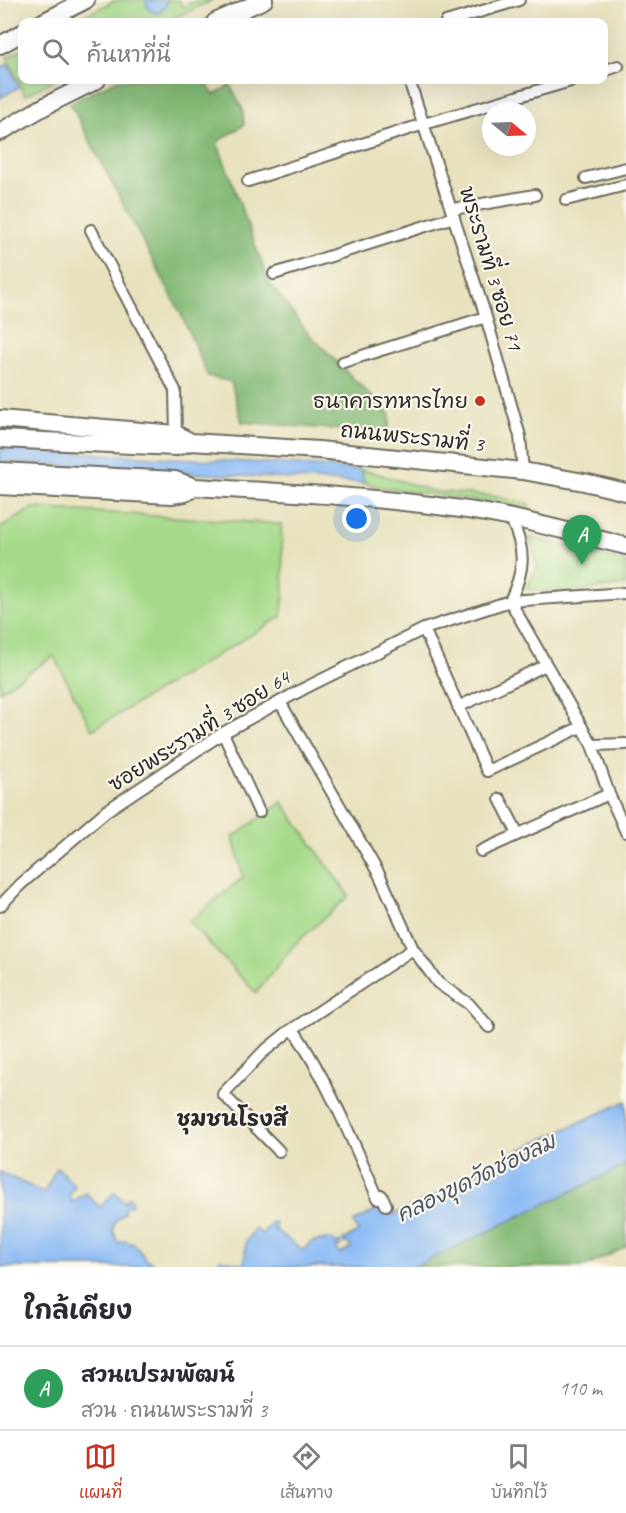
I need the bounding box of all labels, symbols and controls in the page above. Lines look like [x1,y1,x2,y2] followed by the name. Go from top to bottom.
[18,18,608,84] search box
[39,35,72,68] icon: search
[87,41,171,69] text: ค้นหาที่นี่
[482,102,536,156] north arrow
[454,181,534,355] street label: พระรามที่ 3 ซอย 71
[313,388,468,414] place label: ธนาคารทหารไทย
[473,394,487,408] marker: ธนาคารทหารไทย
[339,412,487,458] street label: ถนนพระรามที่ 3
[342,504,371,533] your location
[562,516,602,565] pin: A
[101,659,297,797] street label: ซอยพระรามที่ 3 ซอย 64
[177,1104,289,1135] district label: ชุมชนโรงสี
[392,1126,563,1230] water label: คลองขุดวัดช่องลม
[24,1294,132,1327] text: ใกล้เคียง
[81,1361,235,1389] text: สวนเปรมพัฒน์
[38,1376,49,1401] text: A
[559,1376,602,1401] text: 110 m
[81,1398,267,1423] text: สวน · ถนนพระรามที่ 3
[79,1440,122,1504] tab: แผนที่
[280,1440,333,1504] tab: เส้นทาง
[491,1440,547,1504] tab: บันทึกไว้

